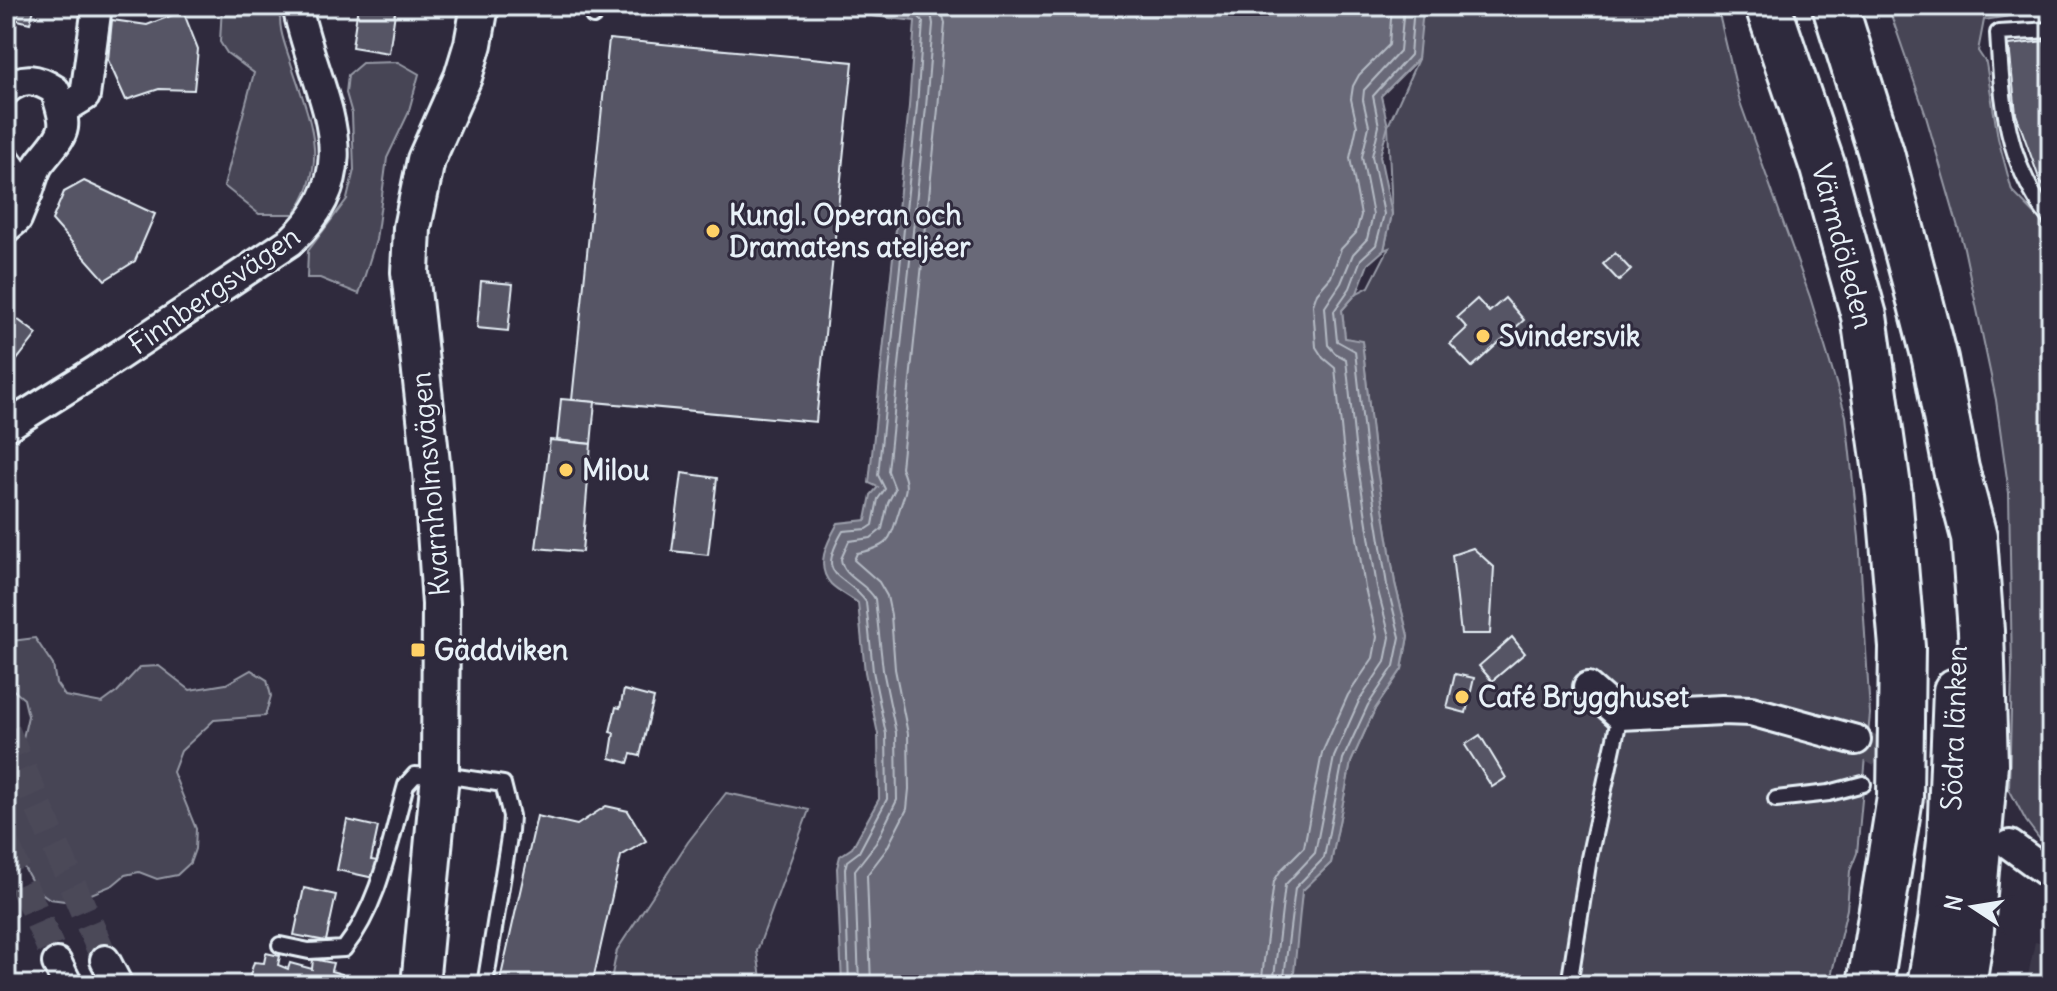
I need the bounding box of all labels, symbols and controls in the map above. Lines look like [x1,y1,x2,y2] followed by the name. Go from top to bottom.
[1804,159,1882,333] street label: Värmdöleden
[729,197,971,265] place label: Kungl. Operan och Dramatens ateljéer
[121,218,307,362] street label: Finnbergsvägen
[704,222,722,240] marker: Kungl. Operan och Dramatens ateljéer
[1499,318,1640,354] place label: Svindersvik
[1474,327,1492,345] marker: Svindersvik
[402,370,458,598] street label: Kvarnholmsvägen
[582,452,649,488] place label: Milou
[557,461,575,479] marker: Milou
[434,632,568,668] place label: Gäddviken
[409,641,427,659] marker: Gäddviken
[1933,645,1975,811] street label: Södra länken
[1478,679,1690,715] place label: Café Brygghuset
[1453,688,1471,706] marker: Café Brygghuset
[1933,867,2013,947] north arrow
[1938,892,1969,913] text: N

